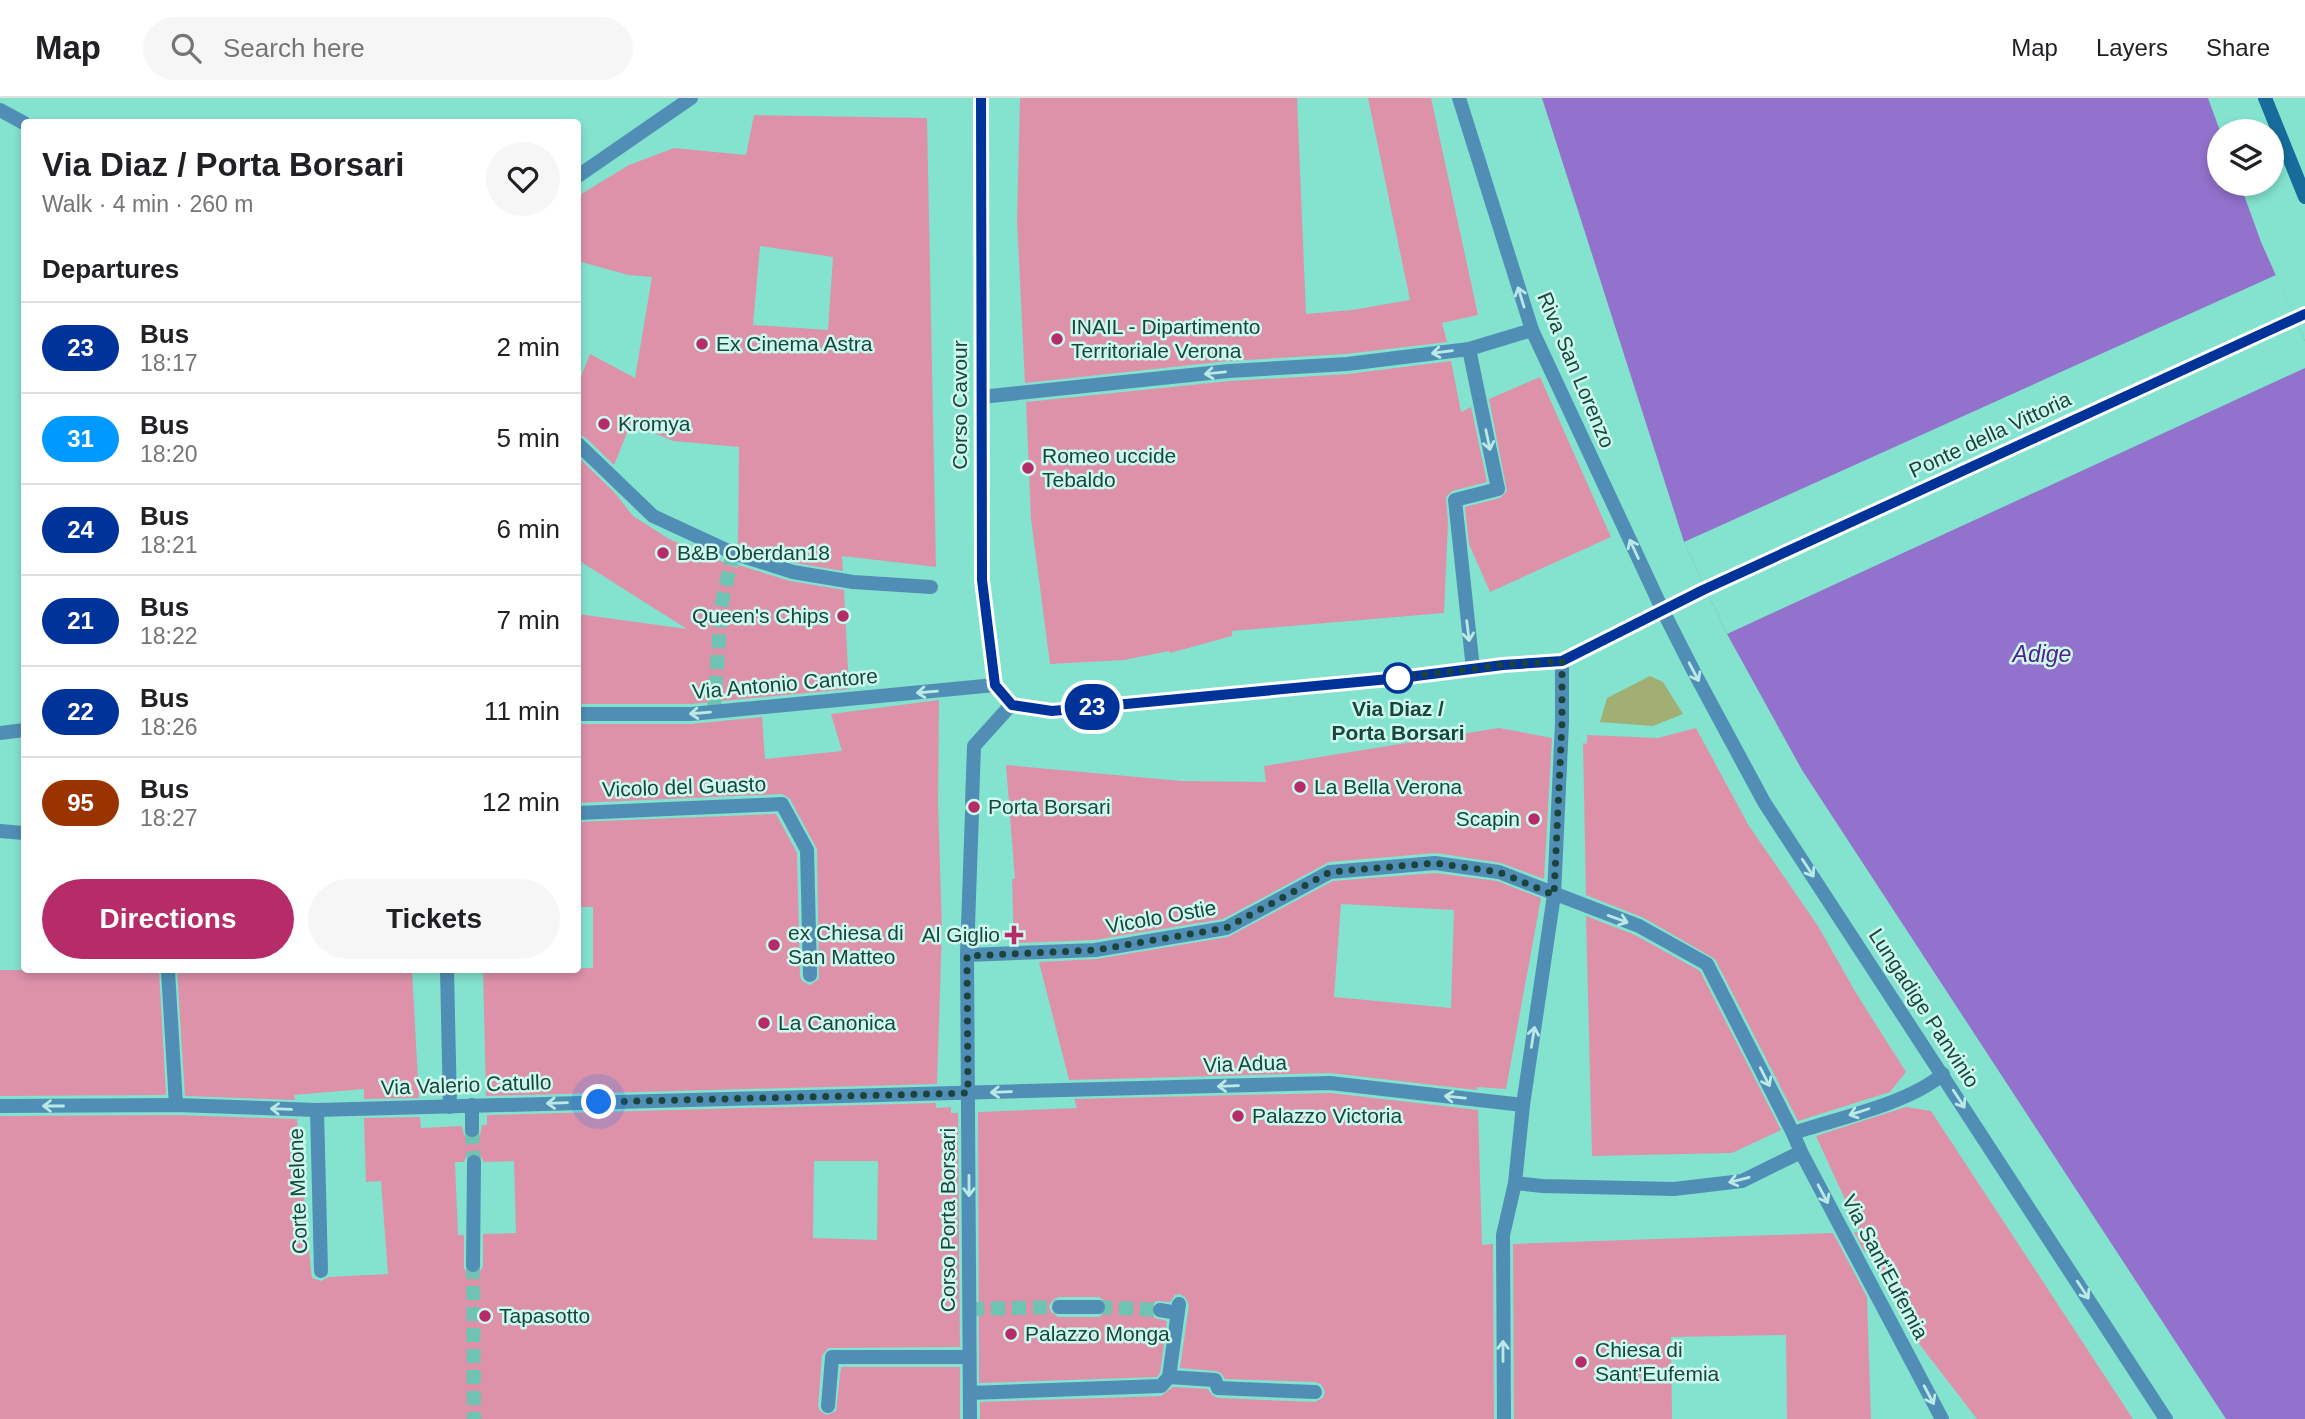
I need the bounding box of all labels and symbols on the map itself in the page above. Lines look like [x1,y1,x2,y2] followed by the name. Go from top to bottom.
[1514,286,1526,308] one-way arrow
[1533,288,1620,451] street label: Riva San Lorenzo
[1071,315,1260,362] place label: INAIL - Dipartimento Territoriale Verona
[1049,331,1065,347] marker: INAIL - Dipartimento Territoriale Verona
[716,332,873,355] place label: Ex Cinema Astra
[694,336,710,352] marker: Ex Cinema Astra
[948,340,971,470] street label: Corso Cavour
[1431,346,1454,359] one-way arrow
[1204,366,1227,379] one-way arrow
[1905,387,2075,482] street label: Ponte della Vittoria
[618,412,691,435] place label: Kromya
[596,416,612,432] marker: Kromya
[1482,428,1495,451] one-way arrow
[1042,444,1176,491] place label: Romeo uccide Tebaldo
[1020,460,1036,476] marker: Romeo uccide Tebaldo
[1627,539,1640,560] one-way arrow
[677,541,830,564] place label: B&B Oberdan18
[655,545,671,561] marker: B&B Oberdan18
[692,604,829,627] place label: Queen's Chips
[835,608,851,624] marker: Queen's Chips
[1462,619,1475,642] one-way arrow
[2011,641,2071,667] water label: Adige
[1687,661,1701,681] one-way arrow
[1383,663,1413,693] marker: Via Diaz / Porta Borsari
[691,664,879,703] street label: Via Antonio Cantore
[1060,684,1124,730] line badge: 23
[916,686,939,699] one-way arrow
[1331,697,1465,744] place label: Via Diaz / Porta Borsari
[689,707,712,720] one-way arrow
[602,772,766,801] street label: Vicolo del Guasto
[1314,775,1463,798] place label: La Bella Verona
[1292,779,1308,795] marker: La Bella Verona
[988,795,1111,818] place label: Porta Borsari
[966,799,982,815] marker: Porta Borsari
[1456,807,1520,830] place label: Scapin
[1526,811,1542,827] marker: Scapin
[1801,858,1815,878] one-way arrow
[1104,895,1218,938] street label: Vicolo Ostie
[1607,913,1629,926] one-way arrow
[788,921,904,968] place label: ex Chiesa di San Matteo
[922,923,1000,946] place label: Al Giglio
[1865,924,1984,1091] street label: Lungadige Panvinio
[1006,927,1022,943] marker: Al Giglio
[766,937,782,953] marker: ex Chiesa di San Matteo
[778,1011,896,1034] place label: La Canonica
[756,1015,772,1031] marker: La Canonica
[1527,1026,1540,1049] one-way arrow
[1203,1051,1288,1076] street label: Via Adua
[1759,1066,1773,1087] one-way arrow
[380,1070,552,1099] street label: Via Valerio Catullo
[1217,1079,1240,1092] one-way arrow
[581,1084,616,1119] your location
[990,1086,1013,1099] one-way arrow
[1953,1089,1967,1109] one-way arrow
[1444,1090,1467,1103] one-way arrow
[546,1097,569,1110] one-way arrow
[42,1099,65,1113] one-way arrow
[269,1102,292,1115] one-way arrow
[1252,1104,1403,1127] place label: Palazzo Victoria
[1849,1107,1871,1119] one-way arrow
[1230,1108,1246,1124] marker: Palazzo Victoria
[284,1128,311,1254] street label: Corte Melone
[936,1128,959,1312] street label: Corso Porta Borsari
[962,1174,976,1197] one-way arrow
[1728,1174,1751,1187] one-way arrow
[1817,1183,1830,1204] one-way arrow
[1838,1191,1933,1343] street label: Via Sant'Eufemia
[2076,1280,2090,1300] one-way arrow
[499,1304,590,1327] place label: Tapasotto
[477,1308,493,1324] marker: Tapasotto
[1025,1322,1170,1345] place label: Palazzo Monga
[1003,1326,1019,1342] marker: Palazzo Monga
[1595,1338,1720,1385] place label: Chiesa di Sant'Eufemia
[1496,1340,1510,1363] one-way arrow
[1573,1354,1589,1370] marker: Chiesa di Sant'Eufemia
[1923,1384,1937,1405] one-way arrow

